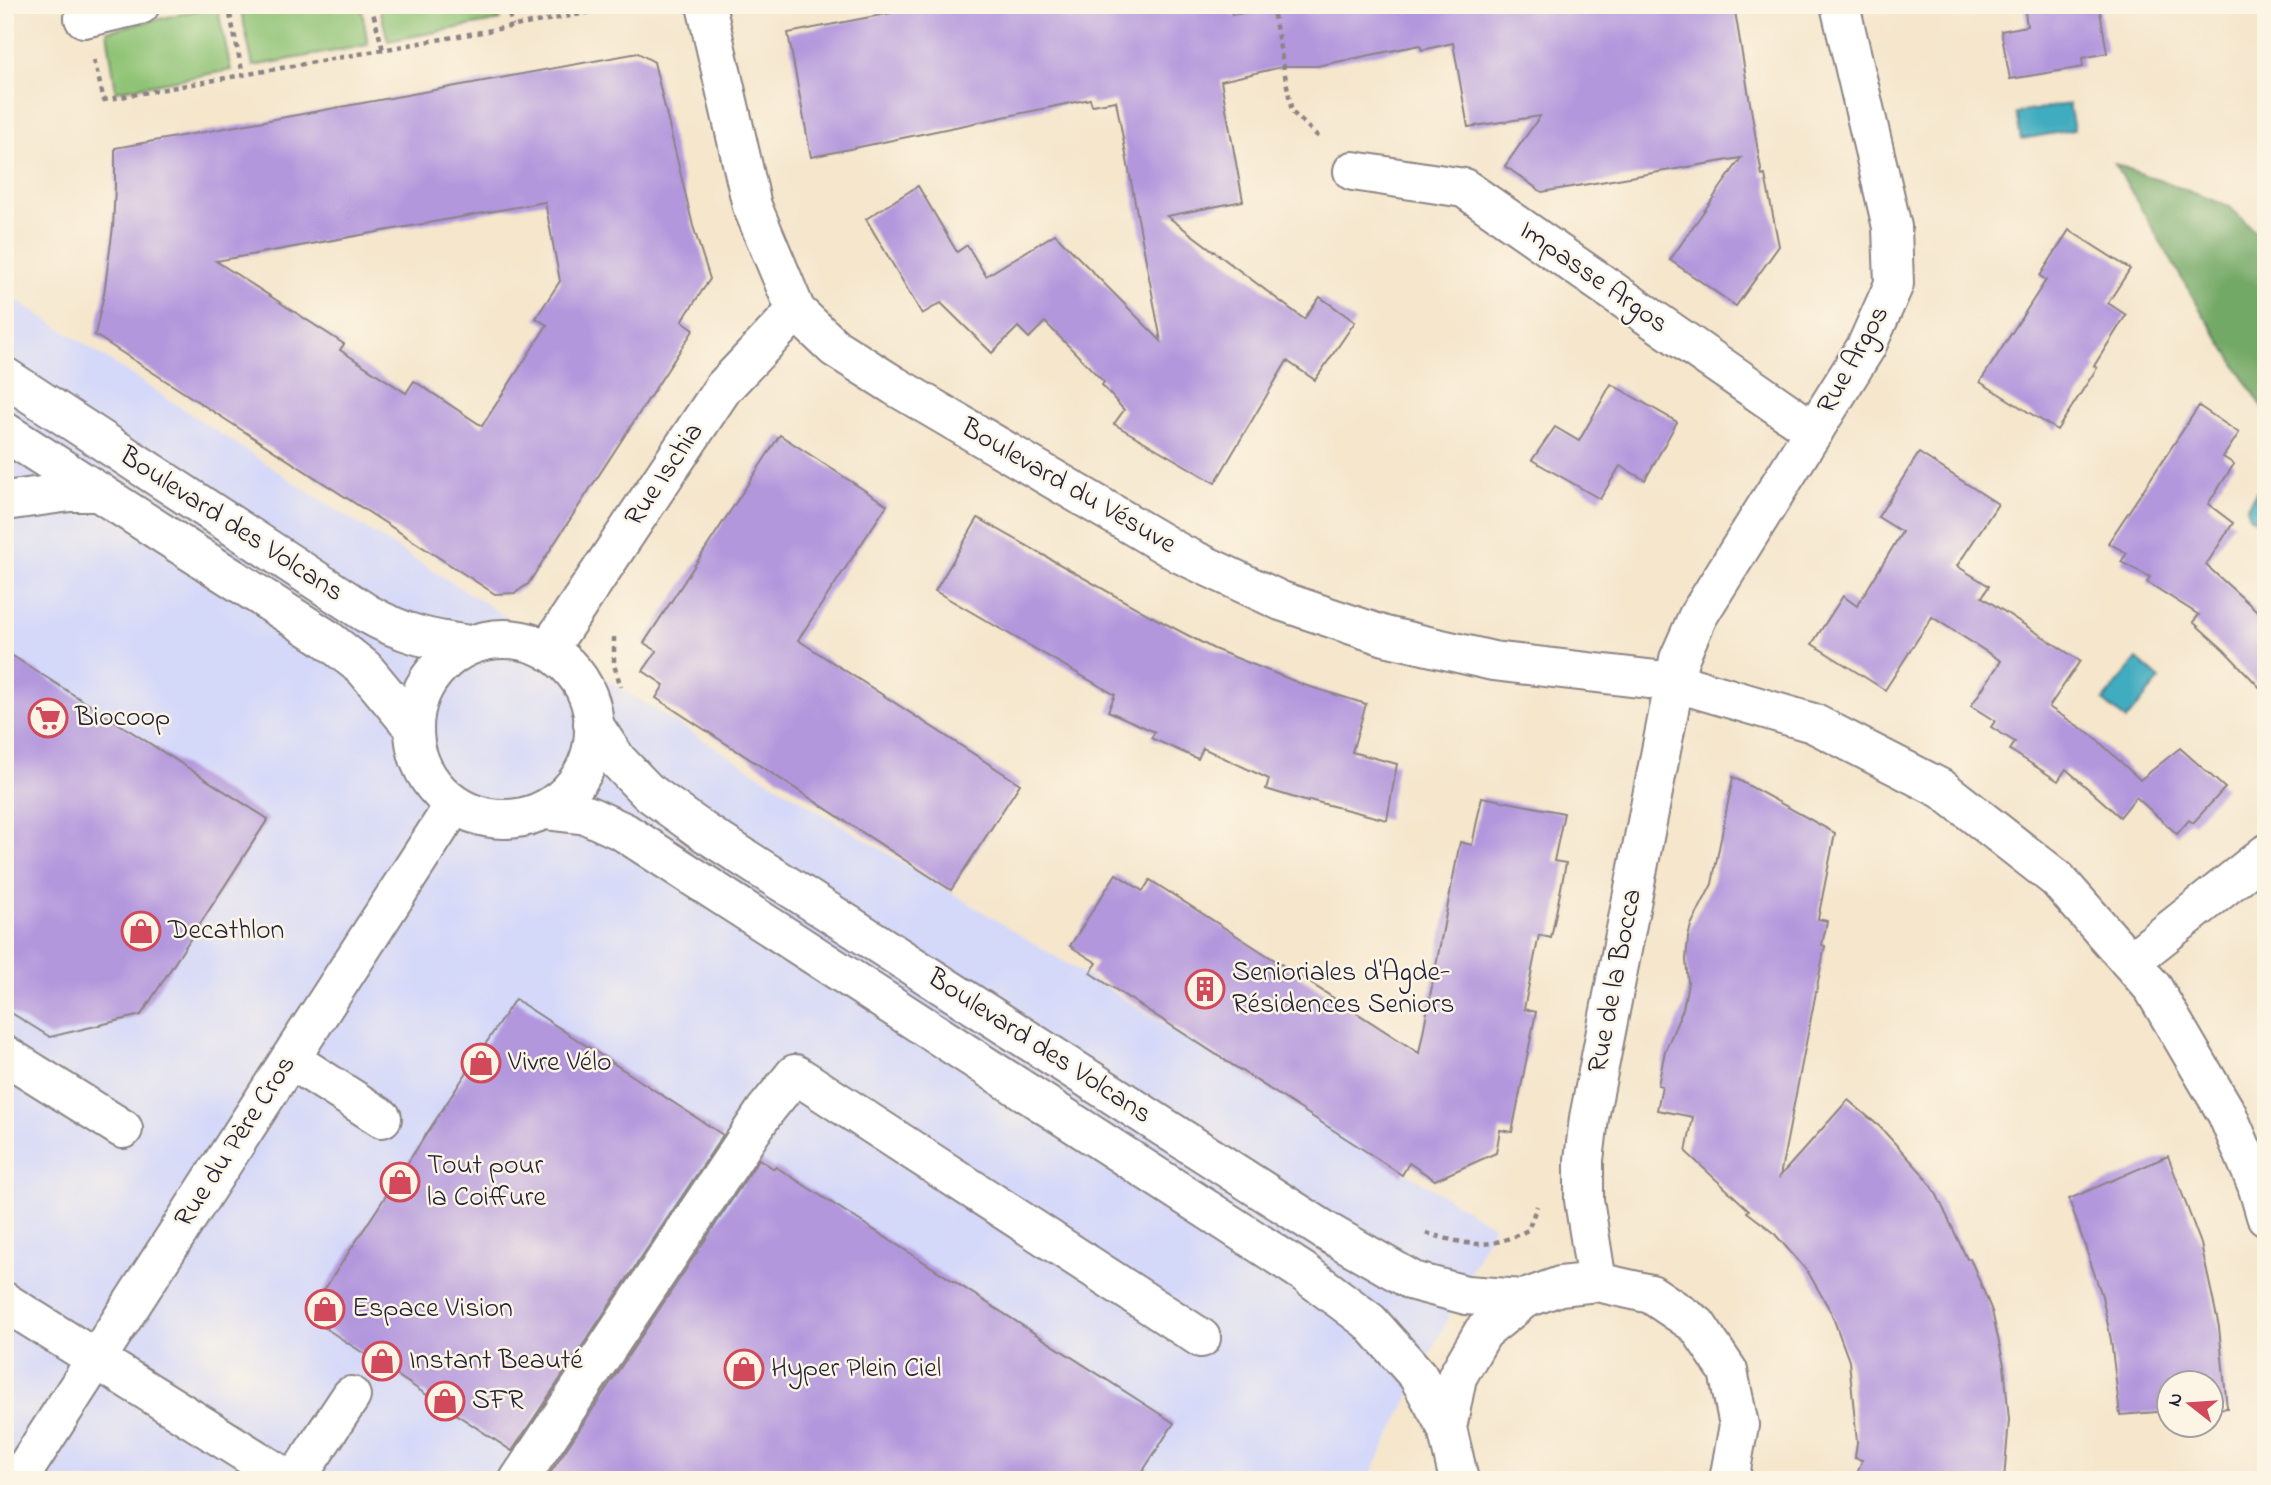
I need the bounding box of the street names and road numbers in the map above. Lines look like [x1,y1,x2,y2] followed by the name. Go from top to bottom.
[1510,211,1676,345] street label: Impasse Argos
[1807,298,1901,422] street label: Rue Argos
[952,408,1184,566] street label: Boulevard du Vésuve
[615,415,715,535] street label: Rue Ischia
[110,436,351,613] street label: Boulevard des Volcans
[1578,886,1654,1076] street label: Rue de la Bocca
[918,958,1159,1135] street label: Boulevard des Volcans
[165,1048,307,1236] street label: Rue du Père Cros

